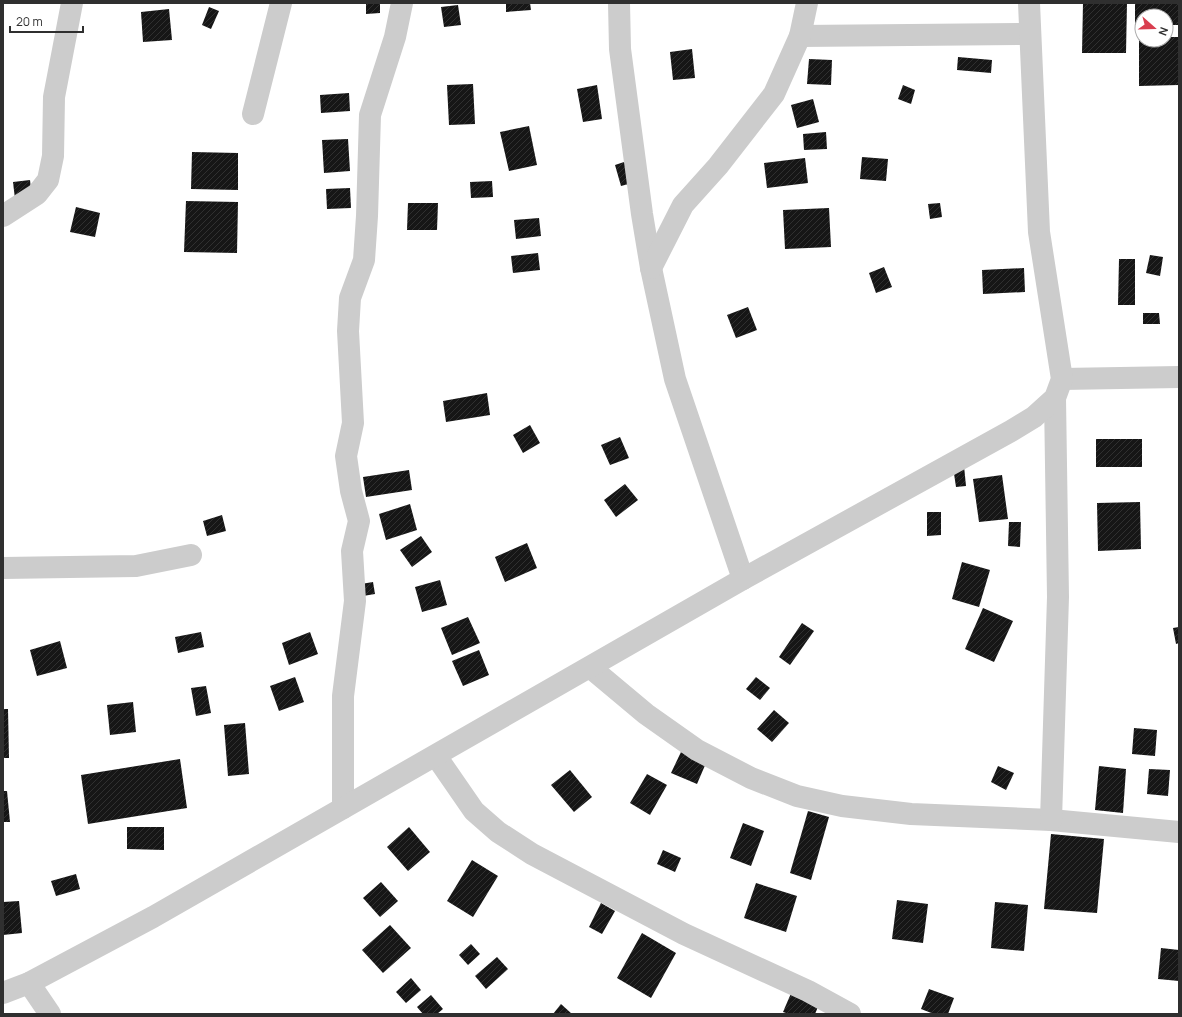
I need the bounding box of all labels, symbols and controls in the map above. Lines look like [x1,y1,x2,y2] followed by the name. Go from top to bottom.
[10,8,83,34] scale bar
[1134,8,1174,48] north arrow
[16,13,43,30] text: 20 m
[1155,25,1172,38] text: N

